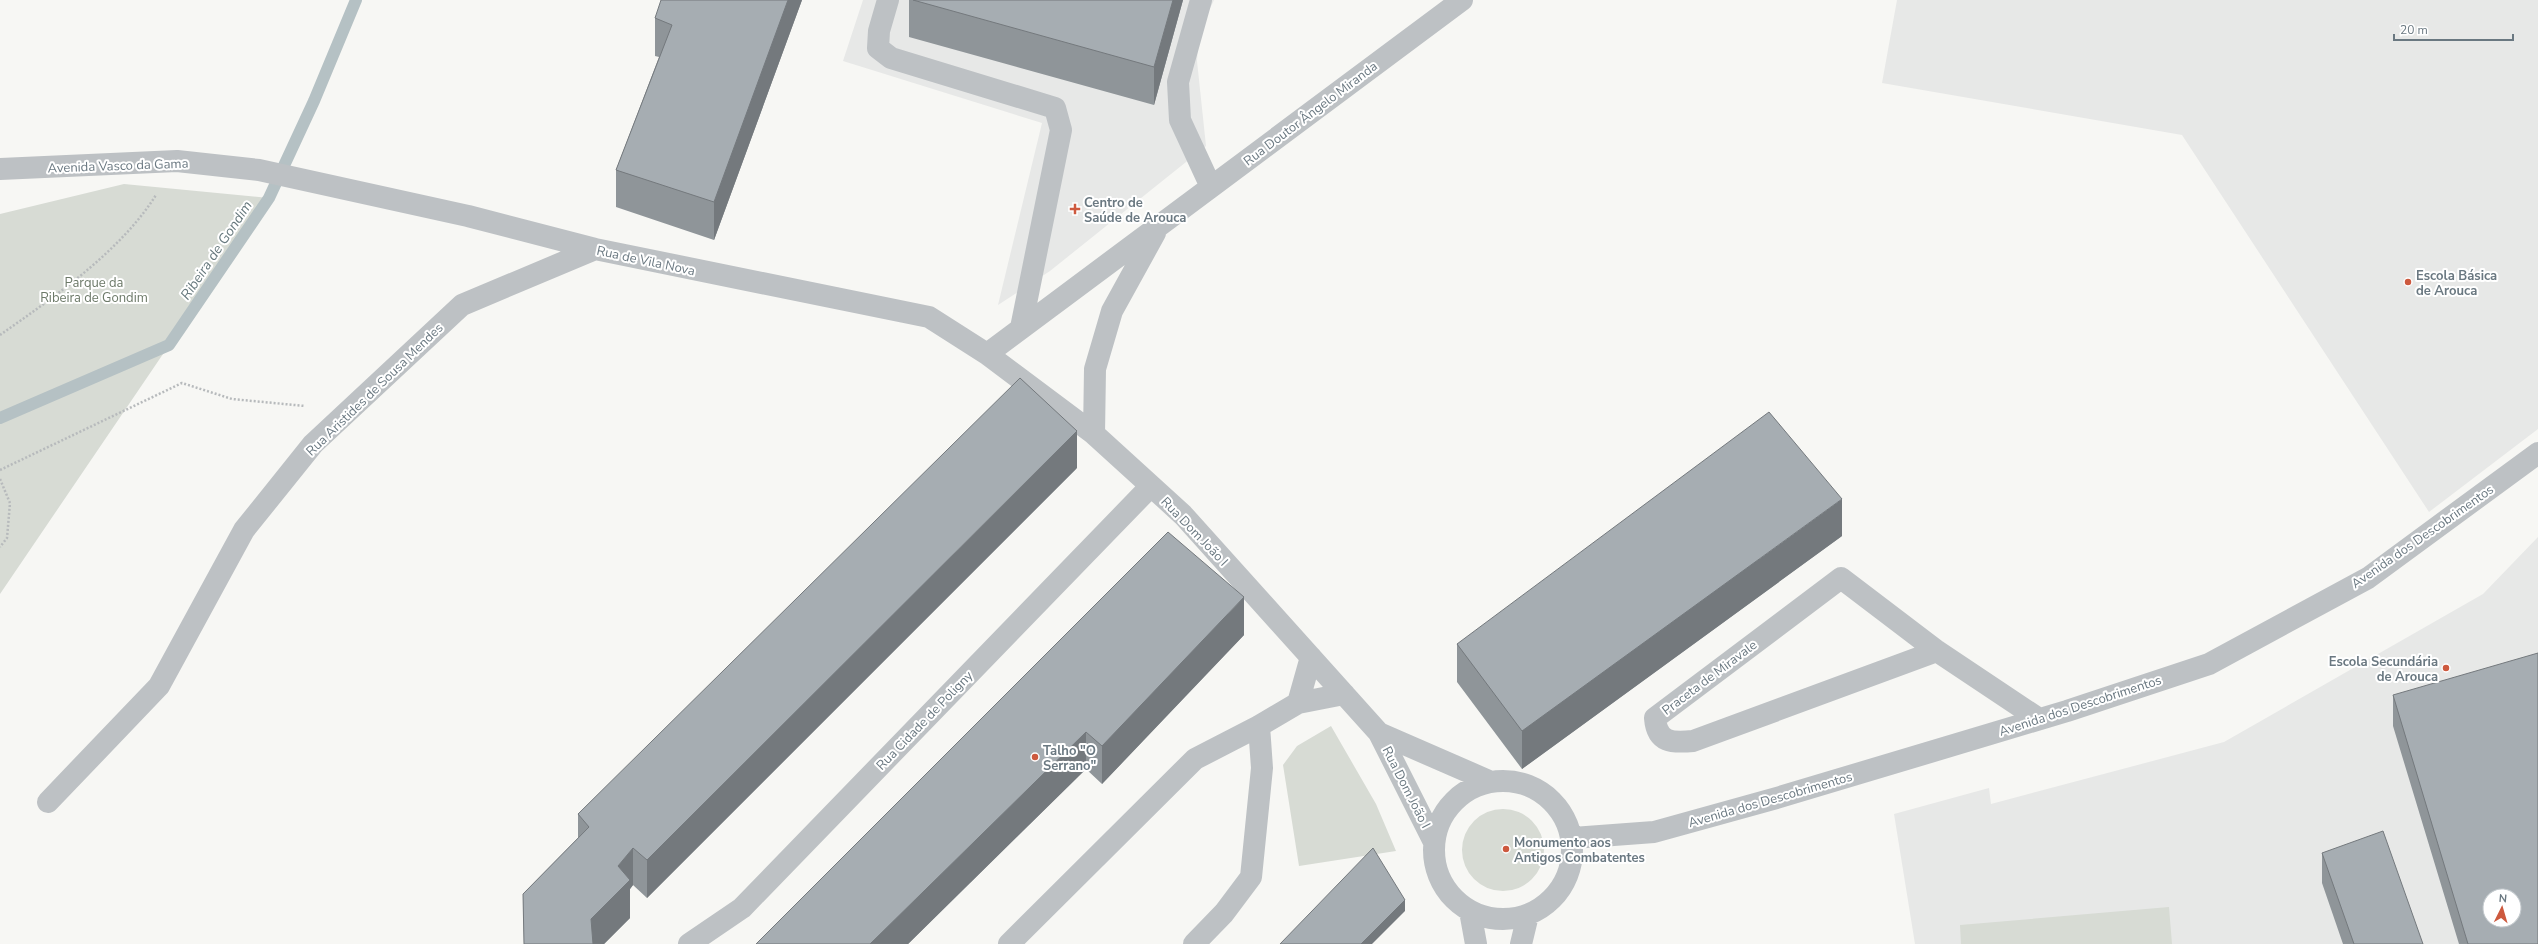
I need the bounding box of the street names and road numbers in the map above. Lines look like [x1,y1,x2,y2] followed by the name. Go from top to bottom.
[1239,57,1381,170] street label: Rua Doutor Ângelo Miranda
[47,155,189,177] street label: Avenida Vasco da Gama
[595,242,697,280] street label: Rua de Vila Nova
[302,319,447,460] street label: Rua Aristides de Sousa Mendes
[2348,481,2497,593] street label: Avenida dos Descobrimentos
[1157,493,1232,570] street label: Rua Dom João I
[1658,636,1761,720] street label: Praceta de Miravale
[872,667,977,774] street label: Rua Cidade de Poligny
[1997,671,2164,741] street label: Avenida dos Descobrimentos
[1378,743,1435,832] street label: Rua Dom João I
[1686,768,1854,832] street label: Avenida dos Descobrimentos

